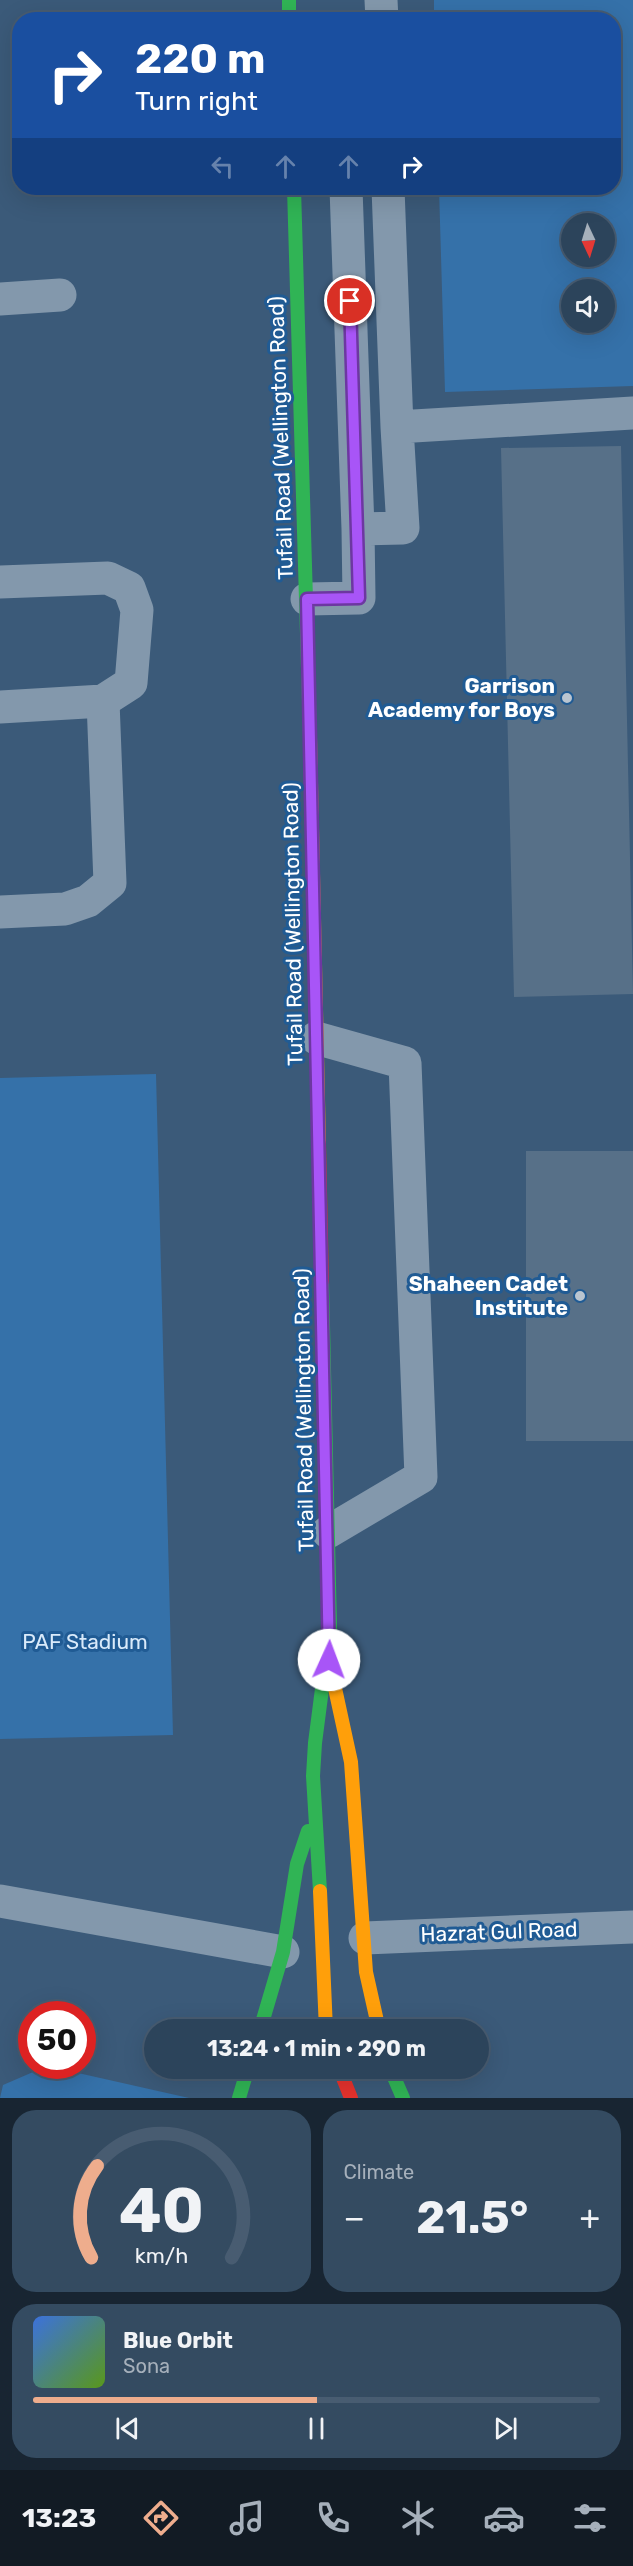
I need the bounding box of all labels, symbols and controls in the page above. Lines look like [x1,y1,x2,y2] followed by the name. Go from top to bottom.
[135,34,266,84] text: 220 m
[36,36,114,114] icon: right
[135,85,258,117] text: Turn right
[206,150,239,183] icon: left
[269,150,302,183] icon: ahead
[332,150,365,183] icon: ahead
[395,150,428,183] icon: right
[561,213,615,267] north arrow
[561,213,615,333] map controls
[324,275,375,326] pin
[561,279,615,333] button: sound
[333,284,366,317] icon: arrive
[263,296,298,580] street label: Tufail Road (Wellington Road)
[368,673,555,722] place label: Garrison Academy for Boys
[560,691,574,705] marker: Garrison Academy for Boys
[278,782,307,1066] street label: Tufail Road (Wellington Road)
[289,1268,318,1552] street label: Tufail Road (Wellington Road)
[409,1271,568,1320] place label: Shaheen Cadet Institute
[573,1289,587,1303] marker: Shaheen Cadet Institute
[297,1628,361,1692] position arrow
[22,1629,148,1654] park label: PAF Stadium
[420,1916,578,1947] street label: Hazrat Gul Road
[18,2001,96,2079] speed limit sign: 50
[207,2035,426,2062] text: 13:24 · 1 min · 290 m
[344,2160,414,2184] text: Climate
[119,2174,204,2248] text: 40
[416,2191,528,2244] text: 21.5°
[344,2198,365,2237] text: −
[579,2198,600,2237] text: +
[134,2243,188,2268] text: km/h
[123,2327,233,2354] text: Blue Orbit
[123,2354,170,2378] text: Sona
[111,2412,144,2445] icon: previous
[300,2412,333,2445] icon: pause
[489,2412,522,2445] icon: next
[140,2497,182,2539] icon: directions
[226,2497,268,2539] icon: music
[312,2497,354,2539] icon: phone
[397,2497,439,2539] icon: climate
[483,2497,525,2539] icon: car
[569,2497,611,2539] icon: filters
[22,2502,96,2534] text: 13:23

